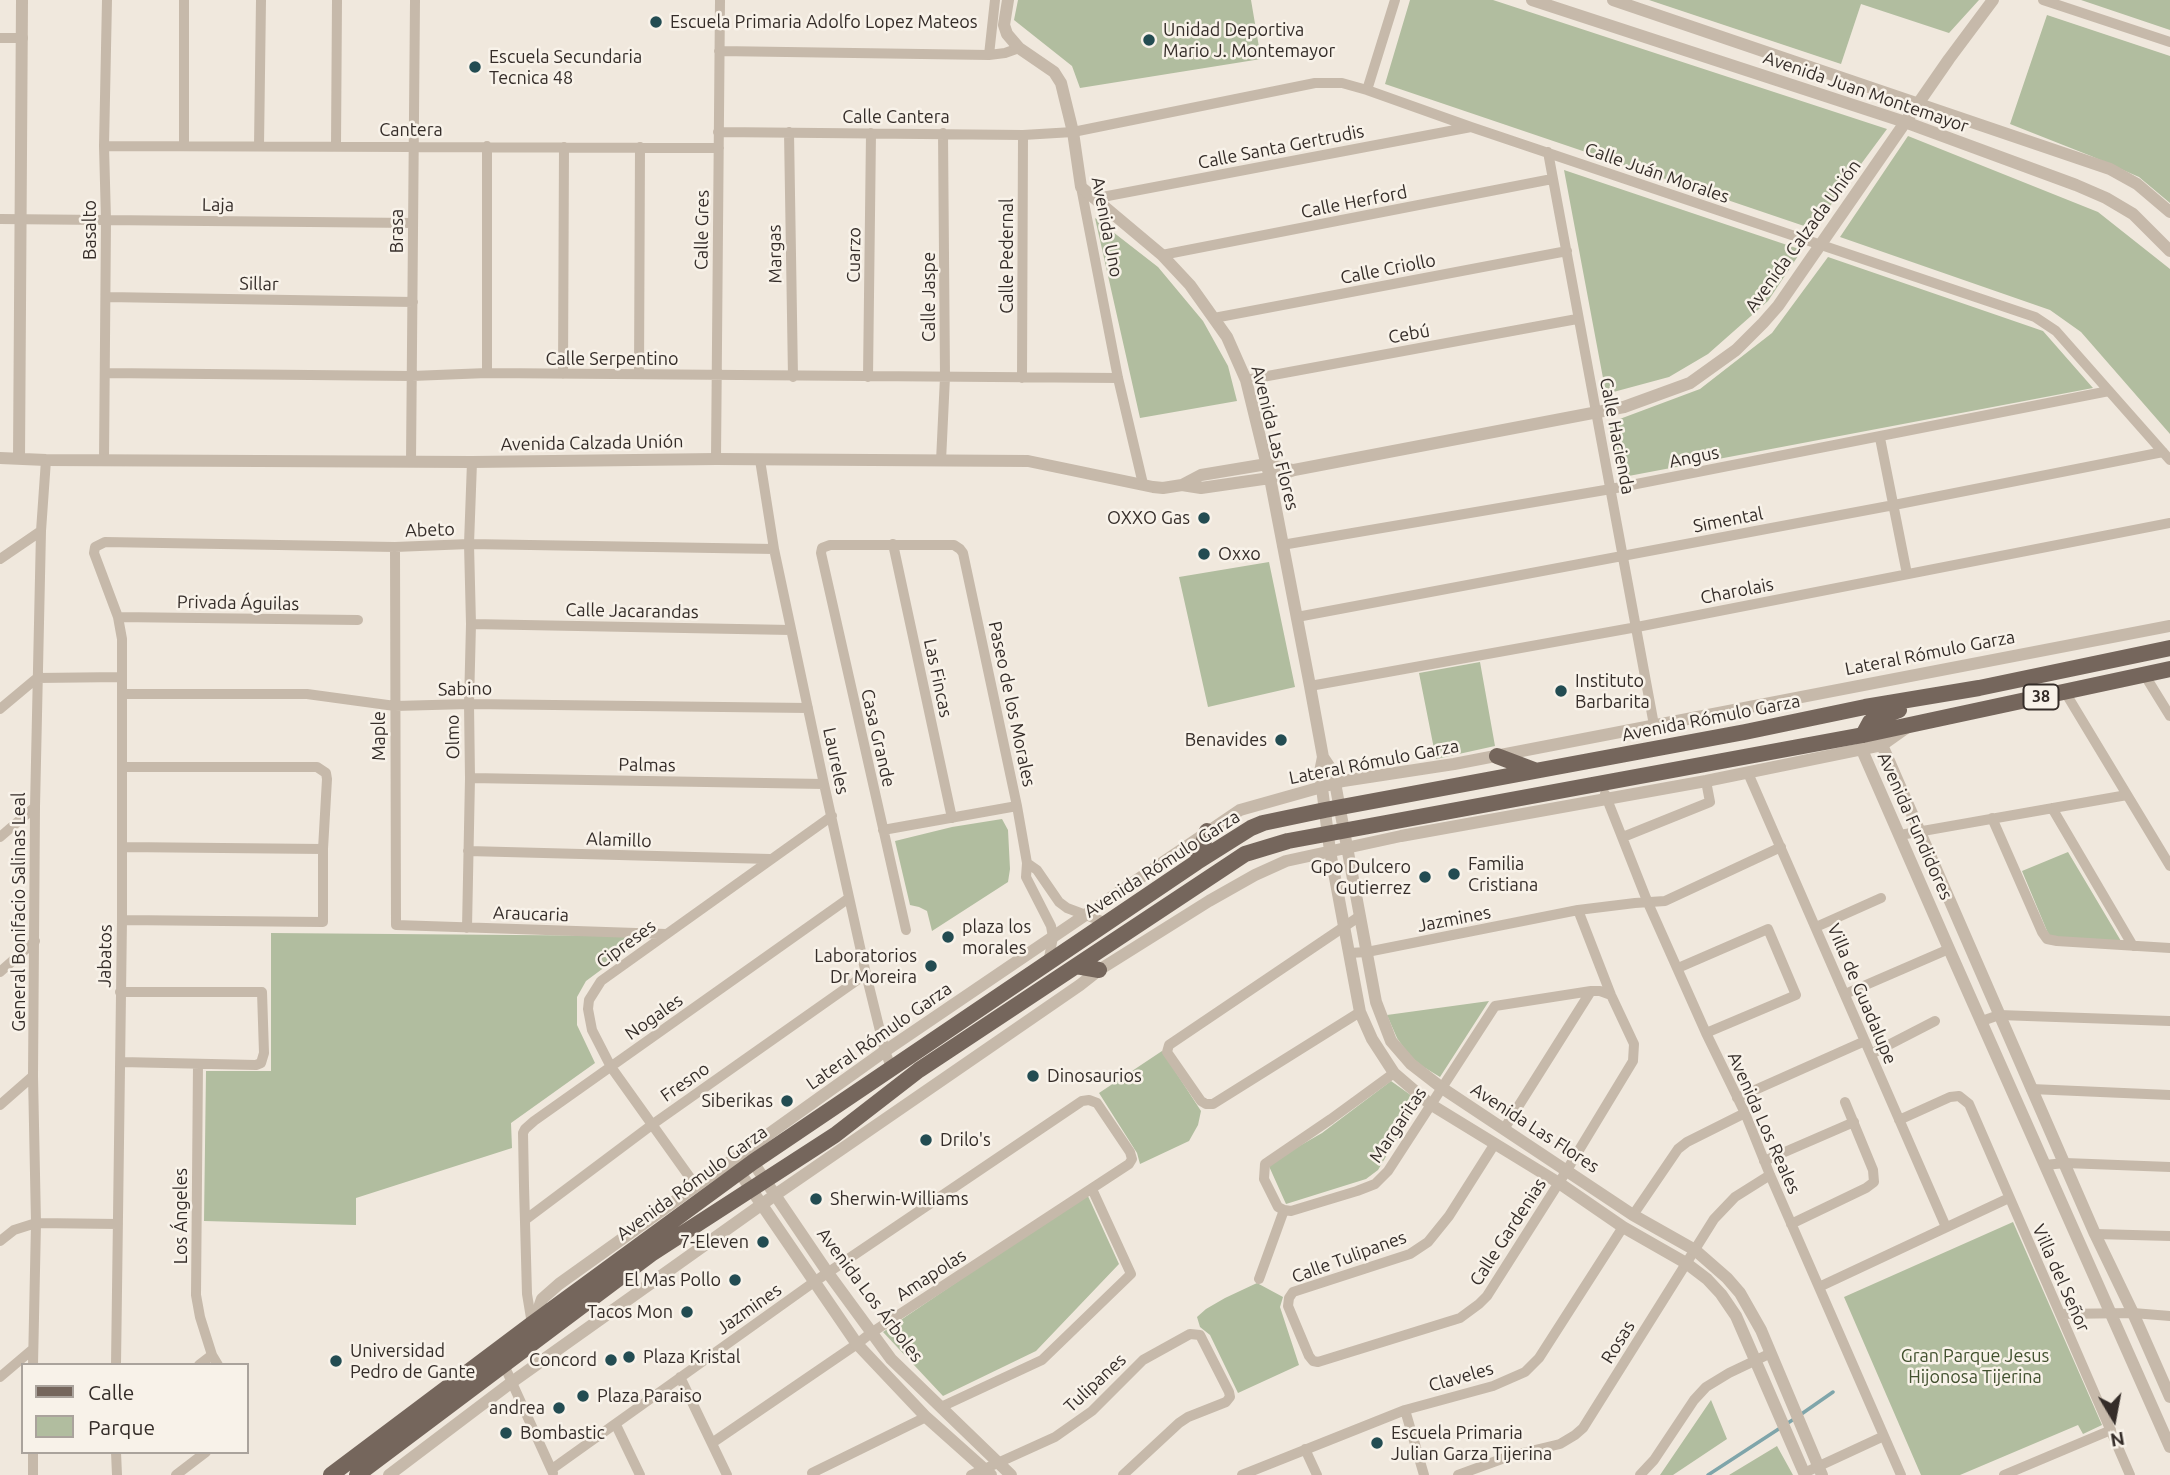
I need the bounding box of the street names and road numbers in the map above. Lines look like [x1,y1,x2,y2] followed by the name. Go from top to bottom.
[1761,47,1971,137] street label: Avenida Juan Montemayor
[842,106,950,128] street label: Calle Cantera
[379,119,443,141] street label: Cantera
[1196,120,1366,174] street label: Calle Santa Gertrudis
[1582,138,1732,208] street label: Calle Juán Morales
[1741,156,1865,316] street label: Avenida Calzada Unión
[1087,175,1127,279] street label: Avenida Uno
[1299,181,1409,223] street label: Calle Herford
[691,190,713,270] street label: Calle Gres
[202,194,234,216] street label: Laja
[996,198,1018,314] street label: Calle Pedernal
[79,200,101,260] street label: Basalto
[386,209,408,253] street label: Brasa
[764,224,786,284] street label: Margas
[843,227,865,283] street label: Cuarzo
[1339,249,1437,289] street label: Calle Criollo
[918,252,940,342] street label: Calle Jaspe
[239,273,279,295] street label: Sillar
[1387,320,1431,348] street label: Cebú
[546,348,678,370] street label: Calle Serpentino
[1247,363,1303,513] street label: Avenida Las Flores
[1595,376,1639,496] street label: Calle Hacienda
[500,431,684,455] street label: Avenida Calzada Unión
[1667,442,1721,472] street label: Angus
[1691,503,1765,537] street label: Simental
[405,518,455,542] street label: Abeto
[1699,573,1775,609] street label: Charolais
[177,591,299,615] street label: Privada Águilas
[565,599,699,623] street label: Calle Jacarandas
[984,619,1040,789] street label: Paseo de los Morales
[1843,626,2017,680] street label: Lateral Rómulo Garza
[919,637,957,719] street label: Las Fincas
[438,678,492,700] street label: Sabino
[2024,684,2058,710] road number: 38
[856,687,900,789] street label: Casa Grande
[1620,690,1802,746] street label: Avenida Rómulo Garza
[368,711,390,761] street label: Maple
[442,714,464,760] street label: Olmo
[818,726,854,796] street label: Laureles
[1287,735,1461,789] street label: Lateral Rómulo Garza
[1873,749,1957,903] street label: Avenida Fundidores
[618,754,676,776] street label: Palmas
[8,792,30,1032] street label: General Bonifacio Salinas Leal
[1080,806,1244,922] street label: Avenida Rómulo Garza
[586,828,652,852] street label: Alamillo
[1415,901,1493,937] street label: Jazmines
[493,902,569,926] street label: Araucaria
[592,915,660,973] street label: Cipreses
[1823,921,1901,1067] street label: Villa de Guadalupe
[94,924,116,988] street label: Jabatos
[802,978,956,1094] street label: Lateral Rómulo Garza
[621,989,687,1045] street label: Nogales
[1723,1049,1805,1197] street label: Avenida Los Reales
[656,1058,714,1106] street label: Fresno
[1467,1079,1603,1177] street label: Avenida Las Flores
[1365,1083,1431,1167] street label: Margaritas
[612,1121,772,1245] street label: Avenida Rómulo Garza
[170,1168,192,1264] street label: Los Ángeles
[1465,1174,1551,1290] street label: Calle Gardenias
[2028,1221,2094,1335] street label: Villa del Señor
[813,1224,927,1366] street label: Avenida Los Árboles
[1289,1226,1409,1288] street label: Calle Tulipanes
[892,1244,970,1306] street label: Amapolas
[712,1279,786,1339] street label: Jazmines
[1596,1317,1640,1367] street label: Rosas
[1060,1349,1130,1417] street label: Tulipanes
[1426,1357,1496,1397] street label: Claveles

